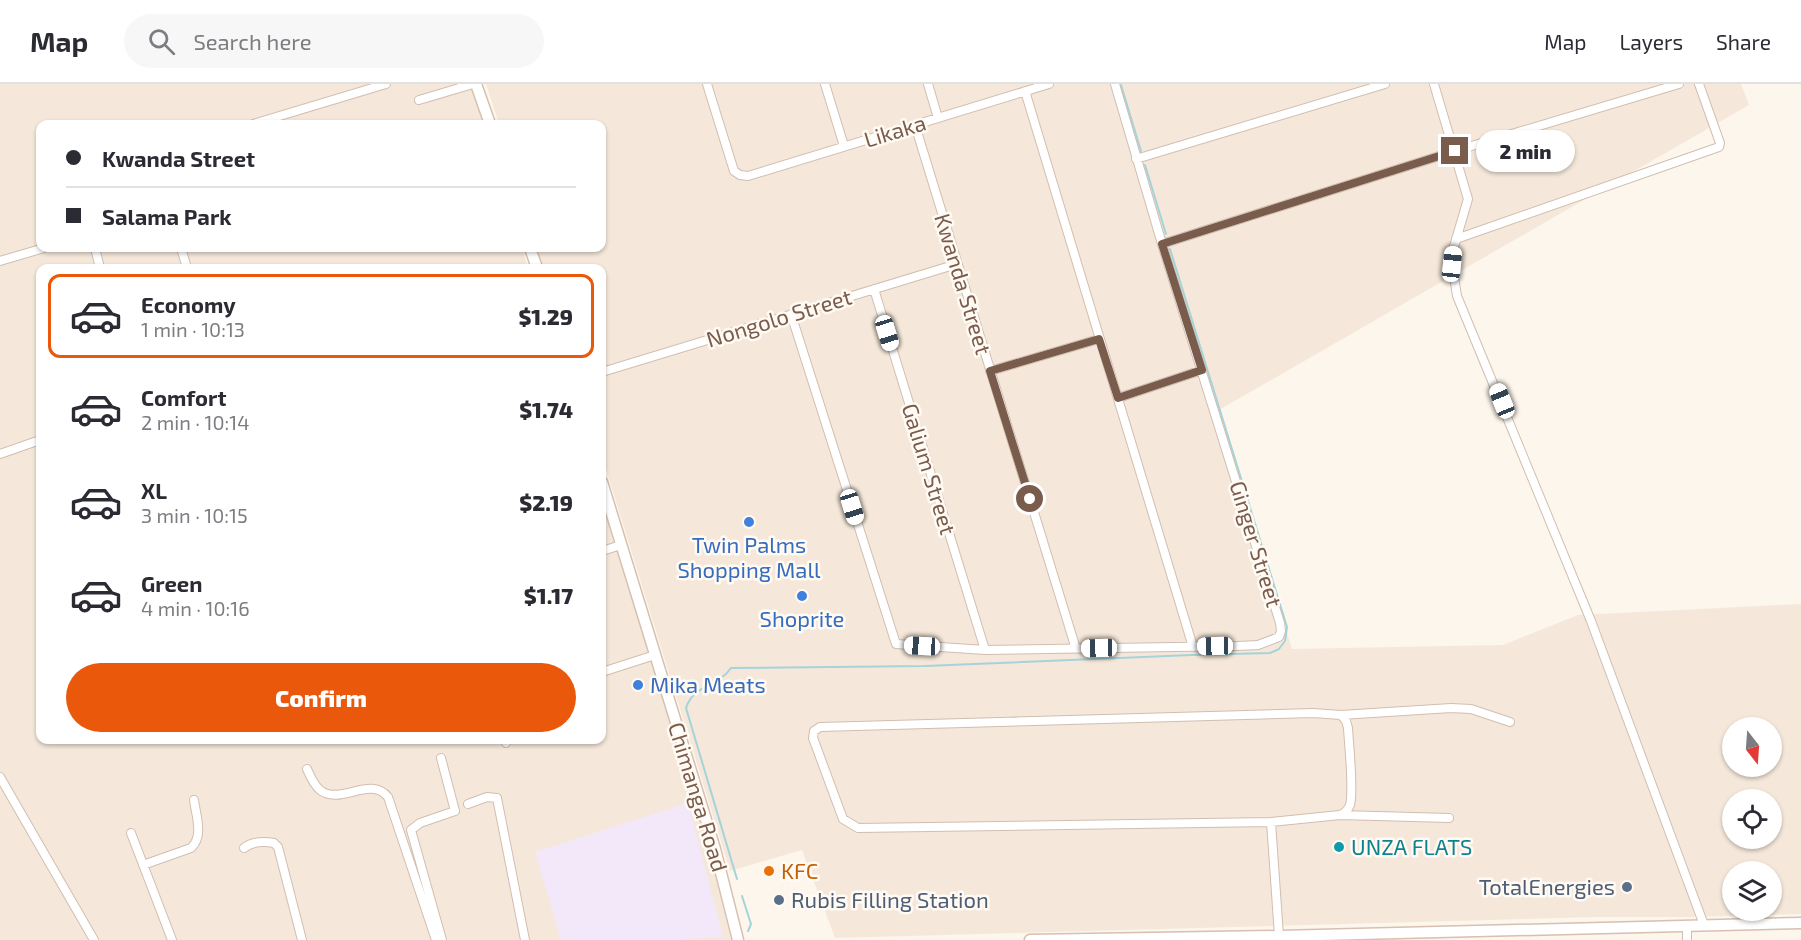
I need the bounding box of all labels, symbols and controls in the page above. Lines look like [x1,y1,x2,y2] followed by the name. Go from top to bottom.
[124,14,544,68] search box
[30,24,88,58] text: Map
[145,25,178,58] icon: search
[193,28,312,54] text: Search here
[1544,29,1586,54] text: Map
[1619,29,1683,54] text: Layers
[1716,29,1771,54] text: Share
[861,108,929,152] street label: Likaka
[1476,130,1575,172] callout: 2 min
[1441,137,1468,164] route end
[1500,139,1551,163] text: 2 min
[102,145,255,171] text: Kwanda Street
[102,203,232,229] text: Salama Park
[930,210,998,357] street label: Kwanda Street
[1441,245,1463,283] car
[703,283,854,351] street label: Nongolo Street
[69,289,123,343] icon: car
[141,291,236,317] text: Economy
[518,303,573,329] text: $1.29
[873,313,901,353] car
[141,317,245,341] text: 1 min · 10:13
[1487,381,1517,421] car
[69,382,123,436] icon: car
[141,384,226,410] text: Comfort
[519,396,573,422] text: $1.74
[898,400,962,537] street label: Galium Street
[141,410,249,434] text: 2 min · 10:14
[69,475,123,529] icon: car
[141,477,167,503] text: XL
[1225,478,1288,610] street label: Ginger Street
[1016,485,1043,512] route start
[838,487,866,527] car
[519,489,573,515] text: $2.19
[141,503,248,527] text: 3 min · 10:15
[742,515,756,529] marker: Twin Palms Shopping Mall
[677,531,821,582] place label: Twin Palms Shopping Mall
[69,568,123,622] icon: car
[141,570,203,596] text: Green
[524,582,573,608] text: $1.17
[795,589,809,603] marker: Shoprite
[141,596,250,620] text: 4 min · 10:16
[760,605,844,631] place label: Shoprite
[904,636,940,656] car
[1197,637,1233,655] car
[1081,639,1117,657] car
[66,663,576,732] button: Confirm
[650,671,766,697] place label: Mika Meats
[631,678,645,692] marker: Mika Meats
[1722,717,1782,777] north arrow
[1722,717,1782,921] map controls
[664,719,734,874] street label: Chimanga Road
[1722,789,1782,849] button: locate
[1351,833,1472,859] place label: UNZA FLATS
[1332,840,1346,854] marker: UNZA FLATS
[781,857,818,883] place label: KFC
[1722,861,1782,921] button: layers
[762,864,776,878] marker: KFC
[1479,873,1615,899] place label: TotalEnergies
[1620,880,1634,894] marker: TotalEnergies
[791,886,989,912] place label: Rubis Filling Station
[772,893,786,907] marker: Rubis Filling Station

